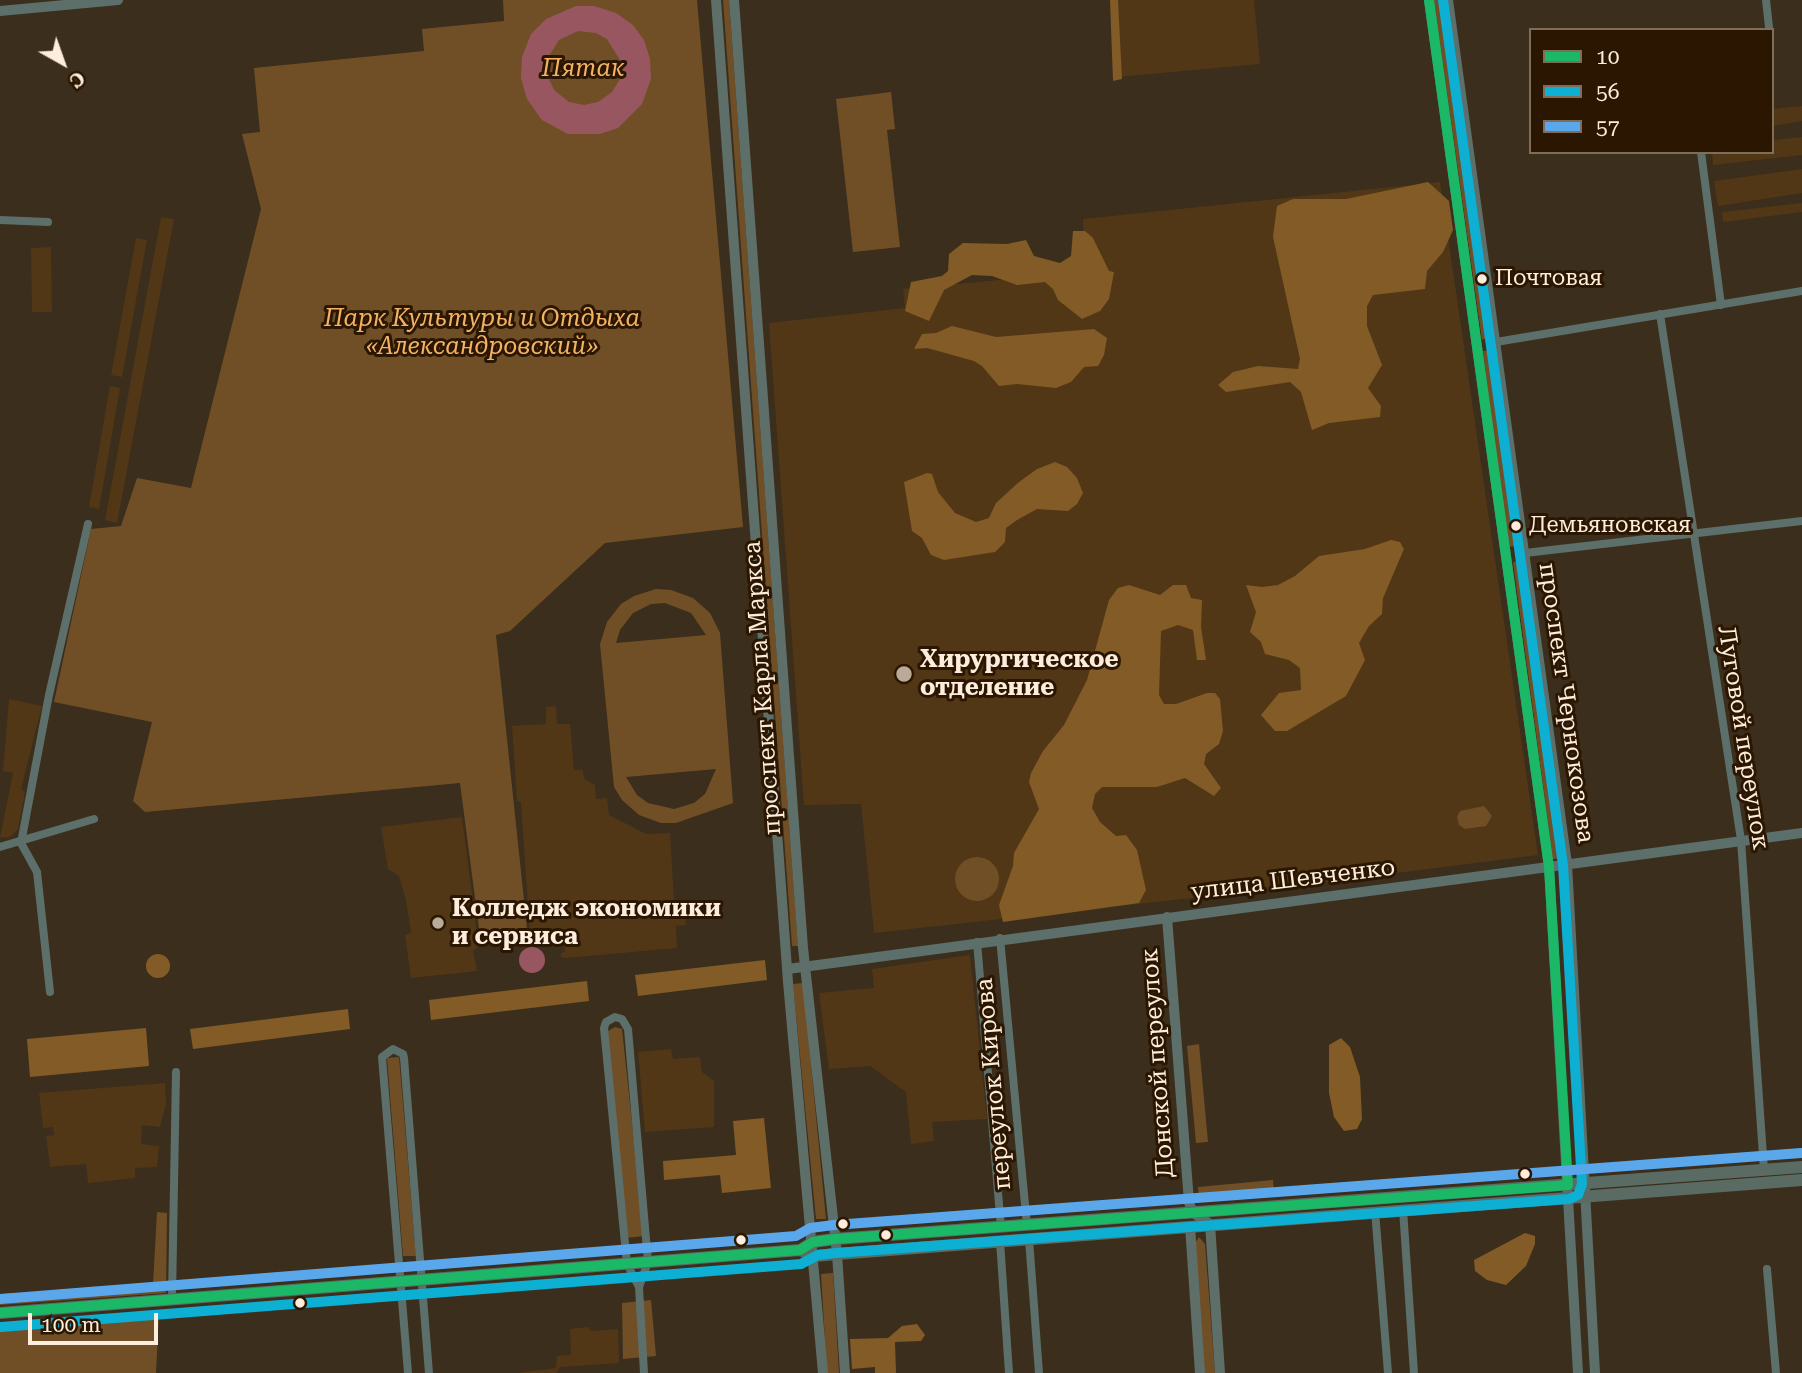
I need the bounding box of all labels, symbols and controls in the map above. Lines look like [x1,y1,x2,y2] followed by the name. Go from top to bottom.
[28,28,98,98] north arrow
[1529,28,1774,154] legend
[1596,45,1620,69] text: 10
[542,55,624,83] park label: Пятак
[64,66,89,93] text: С
[1596,80,1620,104] text: 56
[1596,115,1620,139] text: 57
[1495,266,1602,292] place label: Почтовая
[1475,272,1489,286] marker: Почтовая
[324,305,640,361] park label: Парк Культуры и Отдыха «Александровский»
[1529,513,1691,539] place label: Демьяновская
[1509,519,1523,533] marker: Демьяновская
[738,540,788,836] street label: проспект Карла Маркса
[1532,561,1600,845] street label: проспект Чернокозова
[1711,624,1775,852] street label: Луговой переулок
[920,646,1119,702] place label: Хирургическое отделение
[894,664,914,684] marker: Хирургическое отделение
[1189,853,1397,907] street label: улица Шевченко
[452,895,721,951] place label: Колледж экономики и сервиса
[430,915,446,931] marker: Колледж экономики и сервиса
[1136,947,1180,1179] street label: Донской переулок
[970,977,1018,1191] street label: переулок Кирова
[1518,1167,1532,1181] unlabelled marker
[836,1217,850,1231] unlabelled marker
[879,1228,893,1242] unlabelled marker
[734,1233,748,1247] unlabelled marker
[293,1296,307,1310] unlabelled marker
[32,1300,161,1344] scale bar
[41,1313,101,1337] text: 100 m

